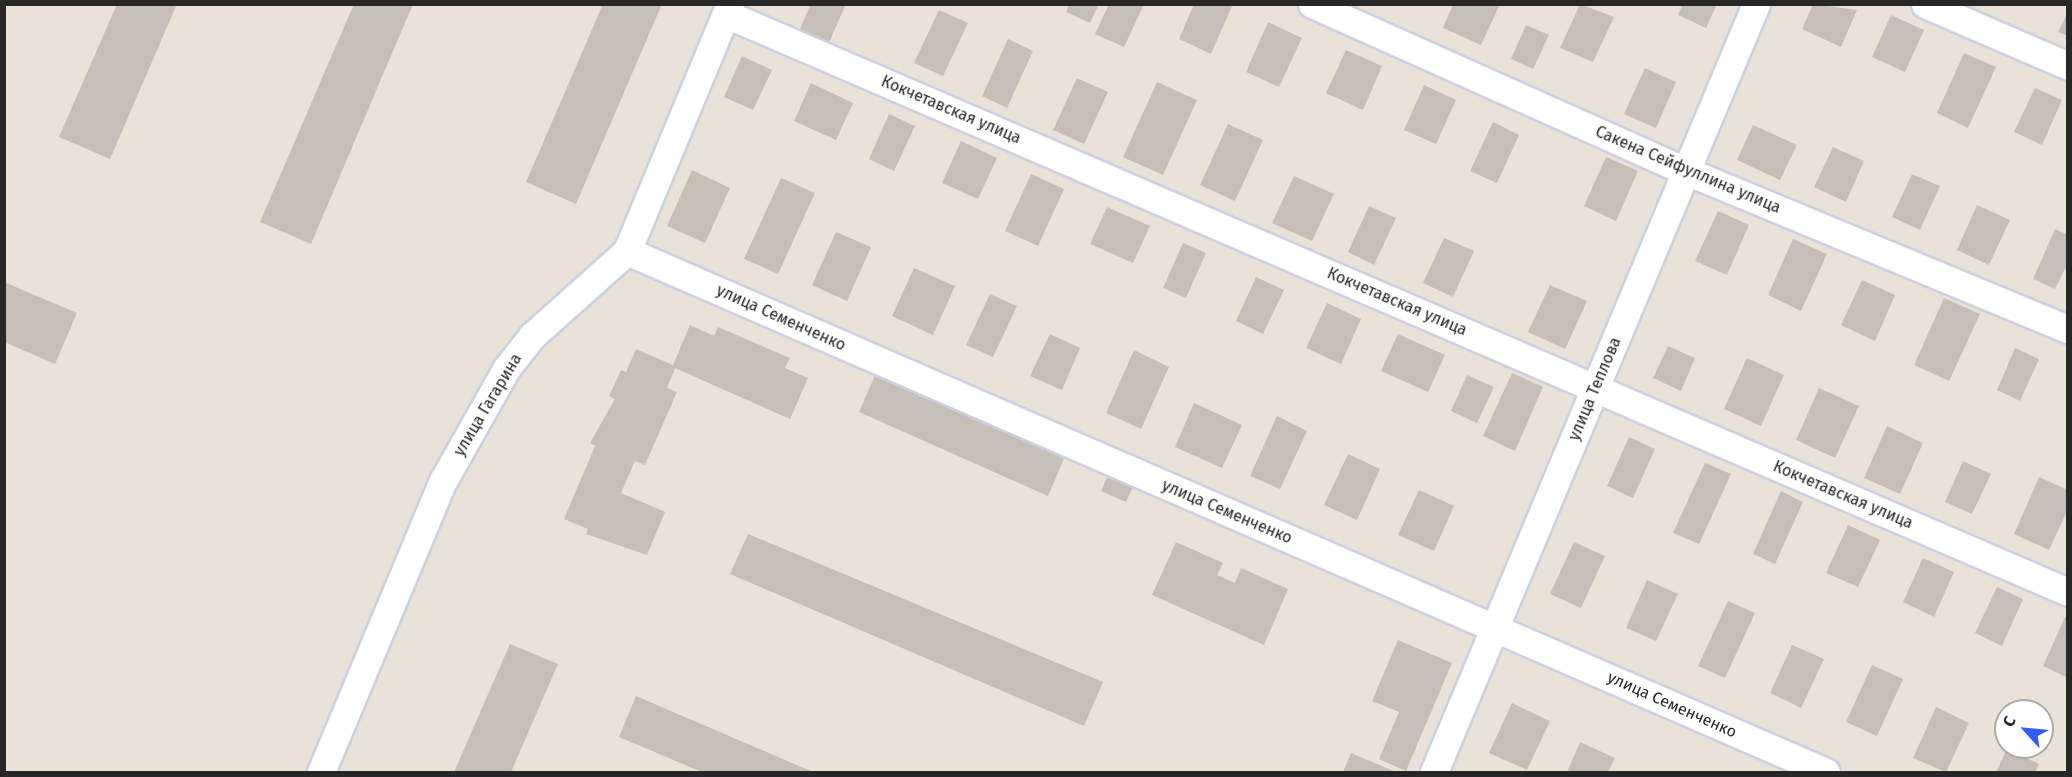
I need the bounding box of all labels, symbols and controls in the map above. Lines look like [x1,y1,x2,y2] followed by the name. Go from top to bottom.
[878,72,1024,148] street label: Кокчетавская улица
[1592,122,1784,218] street label: Сакена Сейфуллина улица
[1324,264,1470,340] street label: Кокчетавская улица
[713,281,849,355] street label: улица Семенченко
[1565,334,1625,444] street label: улица Теплова
[450,350,526,460] street label: улица Гагарина
[1770,457,1916,533] street label: Кокчетавская улица
[1159,476,1295,548] street label: улица Семенченко
[1604,668,1740,742] street label: улица Семенченко
[1994,699,2054,759] north arrow
[1999,713,2020,730] text: С

